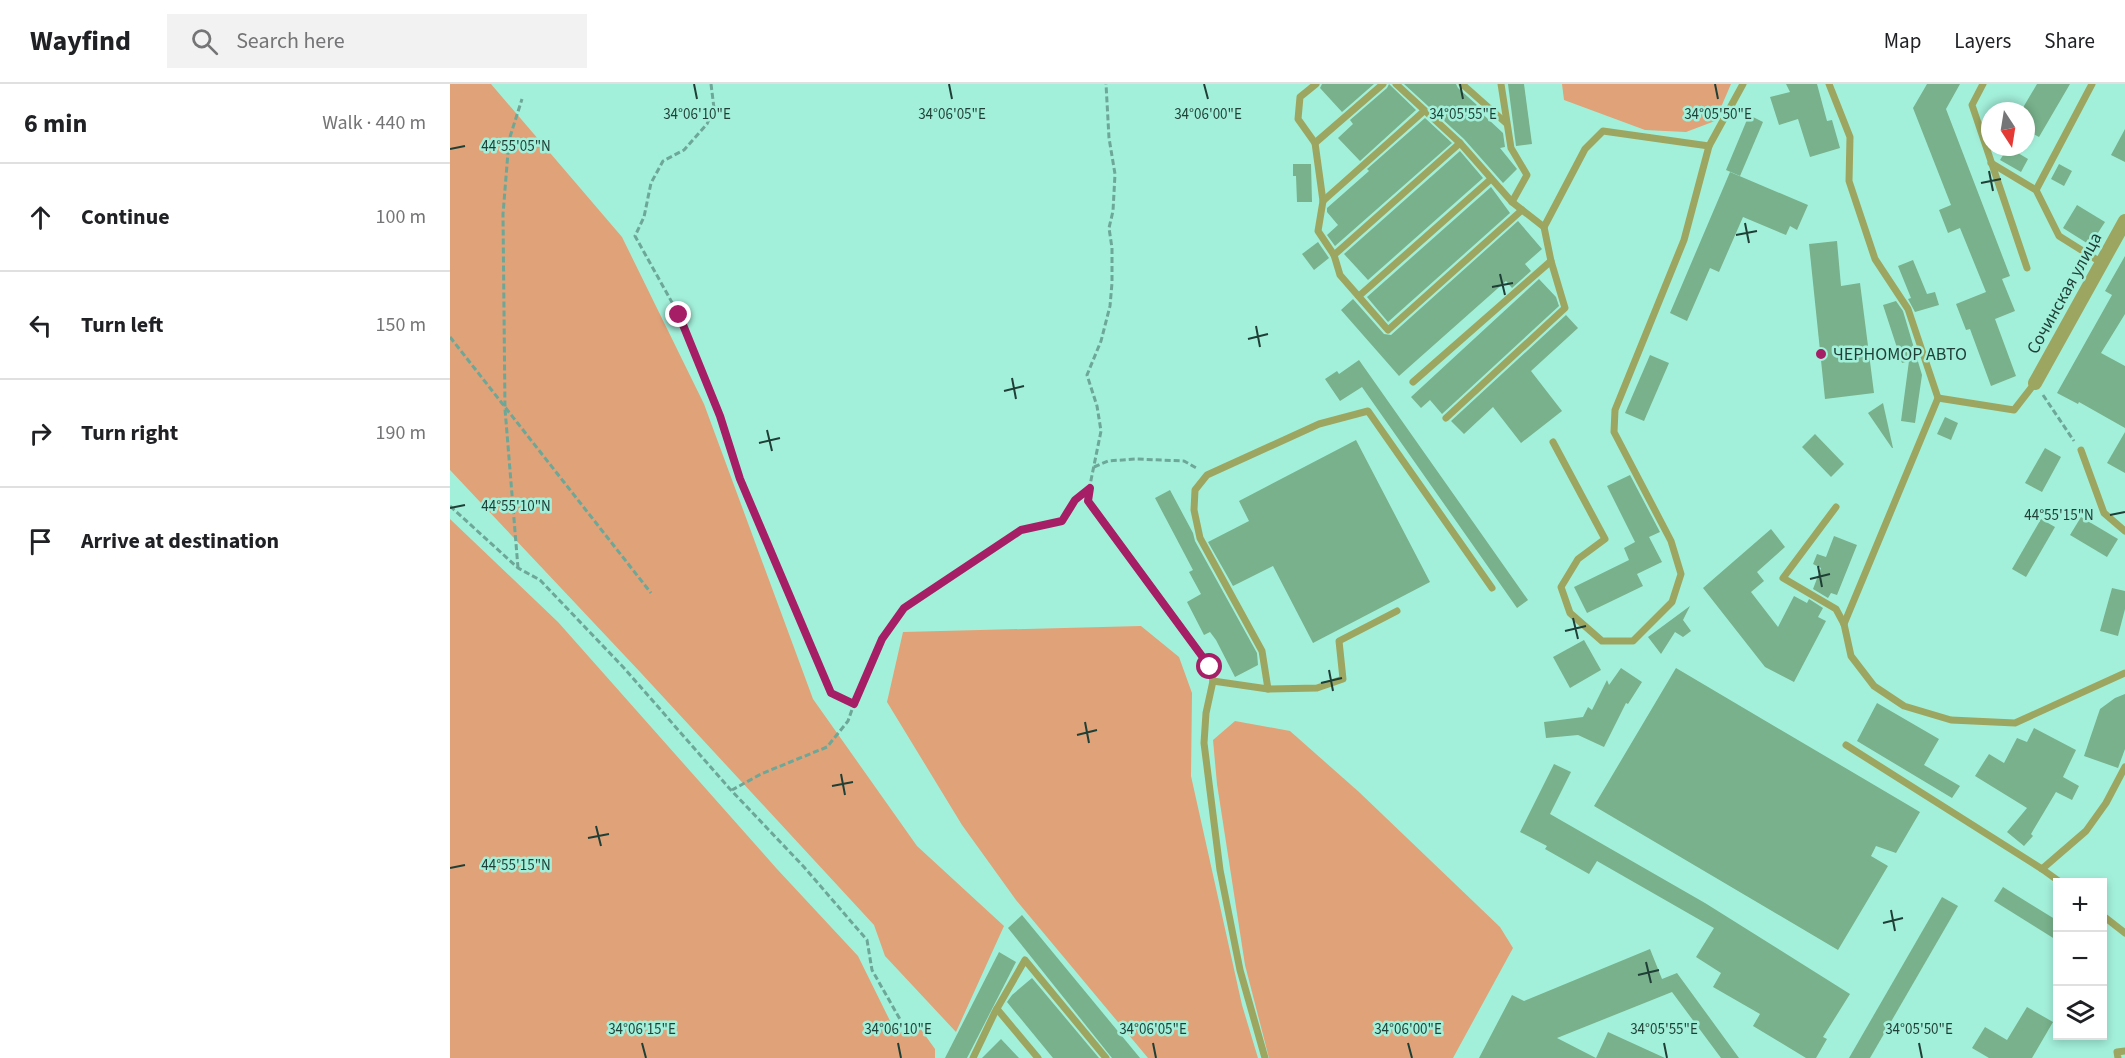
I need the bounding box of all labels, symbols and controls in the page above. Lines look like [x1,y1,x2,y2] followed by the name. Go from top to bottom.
[167,14,587,68] search box
[30,21,131,61] text: Wayfind
[188,25,221,58] icon: search
[236,25,345,57] text: Search here
[1884,26,1921,56] text: Map
[1954,26,2011,56] text: Layers
[2044,26,2095,56] text: Share
[1981,102,2035,156] north arrow
[663,104,731,125] text: 34°06'10"E
[918,104,986,125] text: 34°06'05"E
[1174,104,1242,125] text: 34°06'00"E
[1429,104,1497,125] text: 34°05'55"E
[1684,104,1752,125] text: 34°05'50"E
[24,105,87,142] text: 6 min
[322,109,426,137] text: Walk · 440 m
[481,136,551,157] text: 44°55'05"N
[24,201,57,234] icon: ahead
[81,201,170,233] text: Continue
[376,203,426,231] text: 100 m
[2021,228,2108,359] street label: Сочинская улица
[665,301,691,327] route end
[24,309,57,342] icon: left
[81,309,163,341] text: Turn left
[376,311,426,339] text: 150 m
[1833,342,1967,367] place label: ЧЕРНОМОР АВТО
[1814,347,1828,361] marker: ЧЕРНОМОР АВТО
[24,417,57,450] icon: right
[81,417,178,449] text: Turn right
[376,419,426,447] text: 190 m
[481,496,551,517] text: 44°55'10"N
[2024,505,2094,526] text: 44°55'15"N
[24,525,57,558] icon: arrive
[81,525,279,557] text: Arrive at destination
[1196,653,1222,679] route start
[481,855,551,876] text: 44°55'15"N
[2053,878,2107,1040] map controls
[2053,878,2107,932] button: +
[2053,932,2107,986] button: −
[2053,986,2107,1040] button: layers
[608,1019,676,1040] text: 34°06'15"E
[864,1019,932,1040] text: 34°06'10"E
[1119,1019,1187,1040] text: 34°06'05"E
[1374,1019,1442,1040] text: 34°06'00"E
[1630,1019,1698,1040] text: 34°05'55"E
[1885,1019,1953,1040] text: 34°05'50"E

